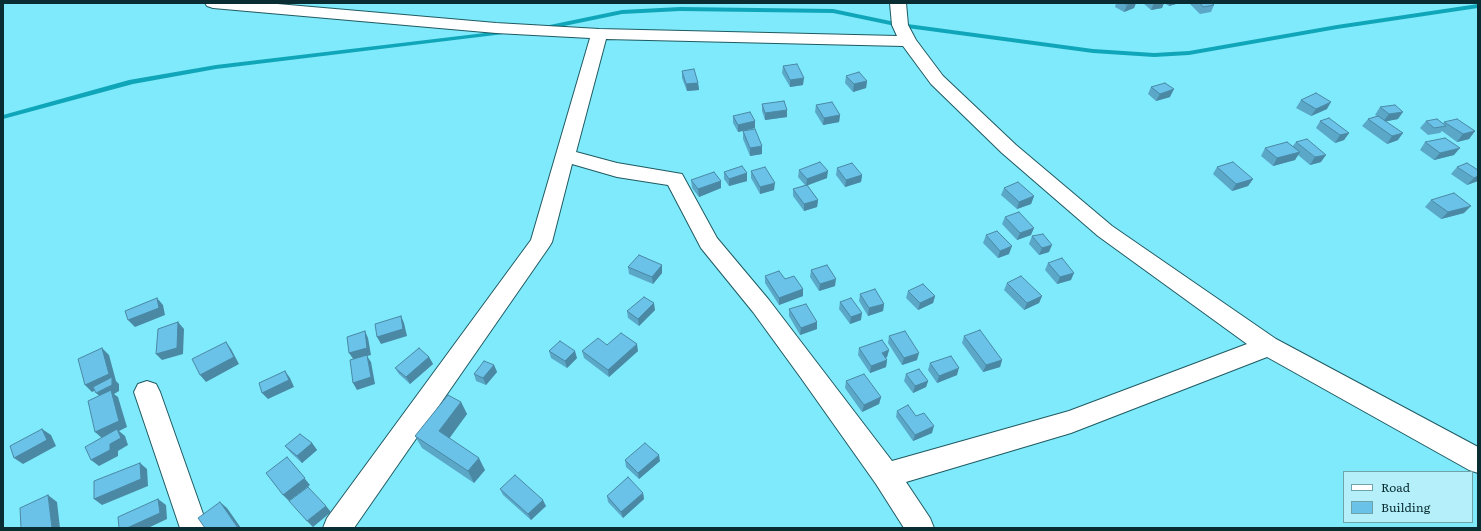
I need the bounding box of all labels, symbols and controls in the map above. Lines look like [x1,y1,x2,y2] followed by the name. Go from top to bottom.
[1343,471,1473,523] legend
[1381,478,1410,496] text: Road
[1381,498,1430,516] text: Building

